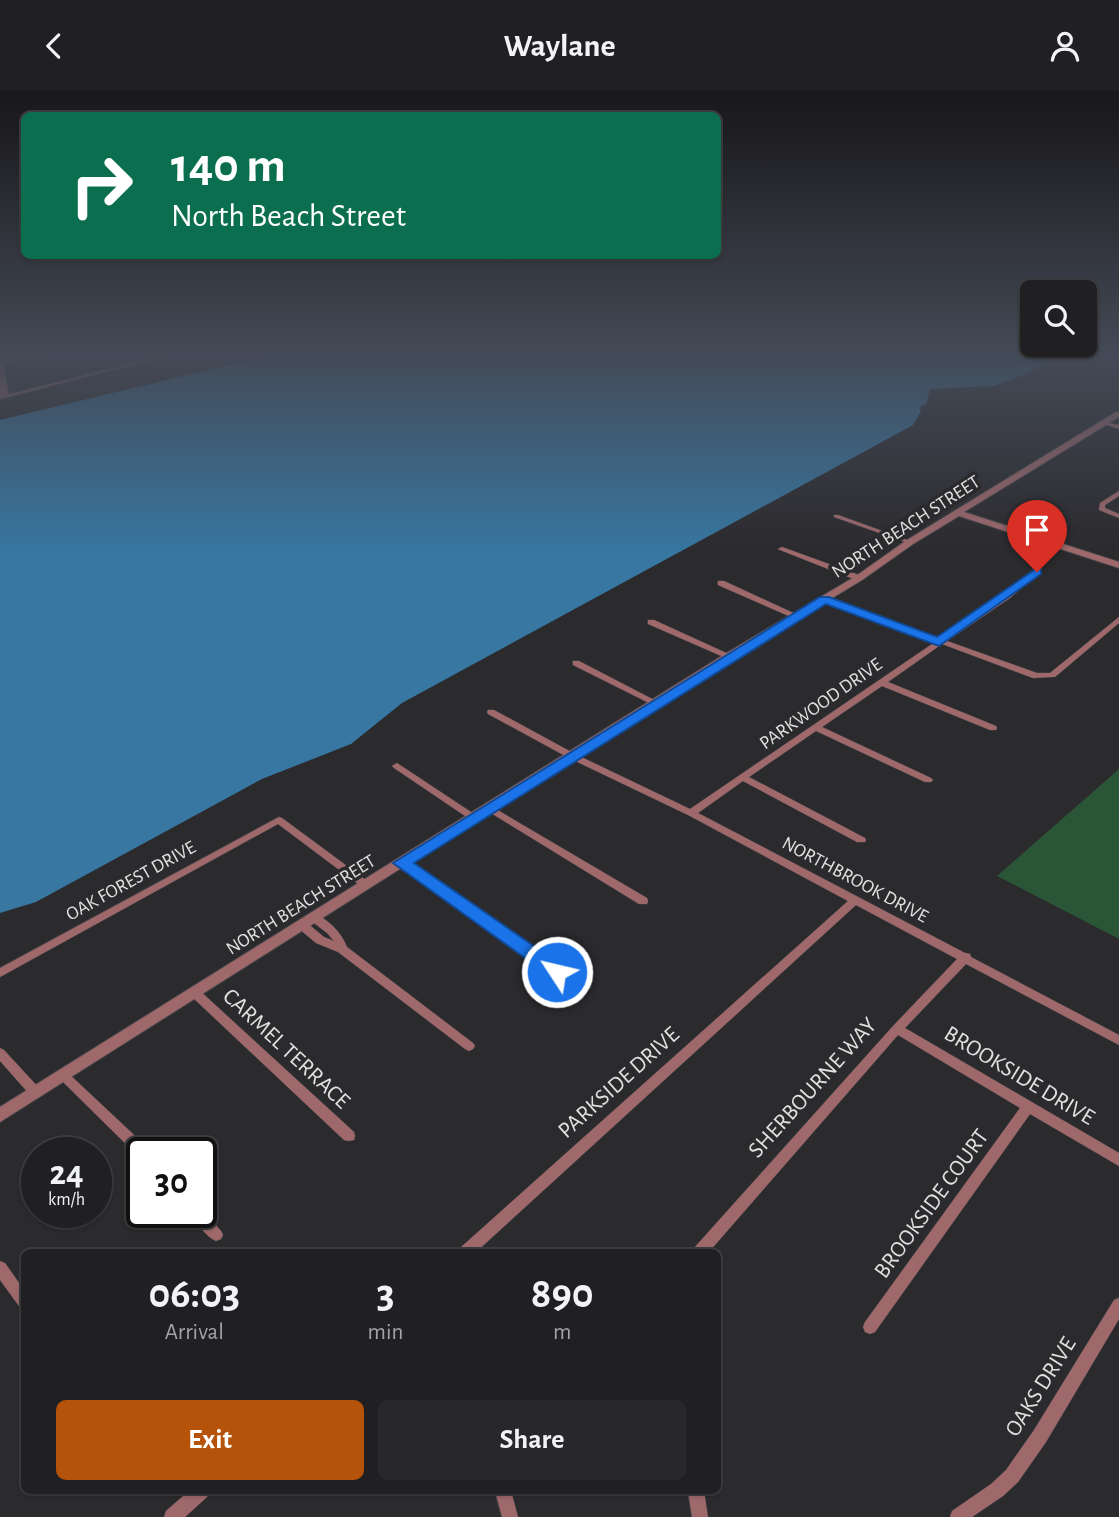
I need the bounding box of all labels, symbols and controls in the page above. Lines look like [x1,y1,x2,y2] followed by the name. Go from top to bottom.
[35,27,73,65] icon: back
[1046,27,1084,65] icon: person
[503,30,616,62] text: Waylane
[56,140,147,231] icon: right
[171,142,286,191] text: 140 m
[171,200,406,232] text: North Beach Street
[1020,280,1097,357] map controls
[1020,280,1097,357] button: search
[829,472,983,582] street label: NORTH BEACH STREET
[1007,500,1067,572] pin
[1018,511,1056,549] icon: arrive
[756,655,886,753] street label: PARKWOOD DRIVE
[779,833,931,927] street label: NORTHBROOK DRIVE
[63,838,199,924] street label: OAK FOREST DRIVE
[223,851,379,959] street label: NORTH BEACH STREET
[520,935,594,1009] position arrow
[218,984,354,1114] street label: CARMEL TERRACE
[744,1014,882,1162] street label: SHERBOURNE WAY
[940,1022,1098,1130] street label: BROOKSIDE DRIVE
[554,1023,684,1143] street label: PARKSIDE DRIVE
[871,1125,993,1283] street label: BROOKSIDE COURT
[126,1137,217,1228] speed limit sign: 30
[49,1156,84,1191] text: 24
[48,1191,85,1209] text: km/h
[148,1273,240,1315] text: 06:03
[376,1273,395,1315] text: 3
[531,1273,594,1315] text: 890
[165,1321,224,1344] text: Arrival
[368,1321,403,1344] text: min
[553,1321,571,1344] text: m
[1002,1333,1080,1441] street label: OAKS DRIVE
[56,1400,364,1480] button: Exit
[378,1400,686,1480] button: Share

